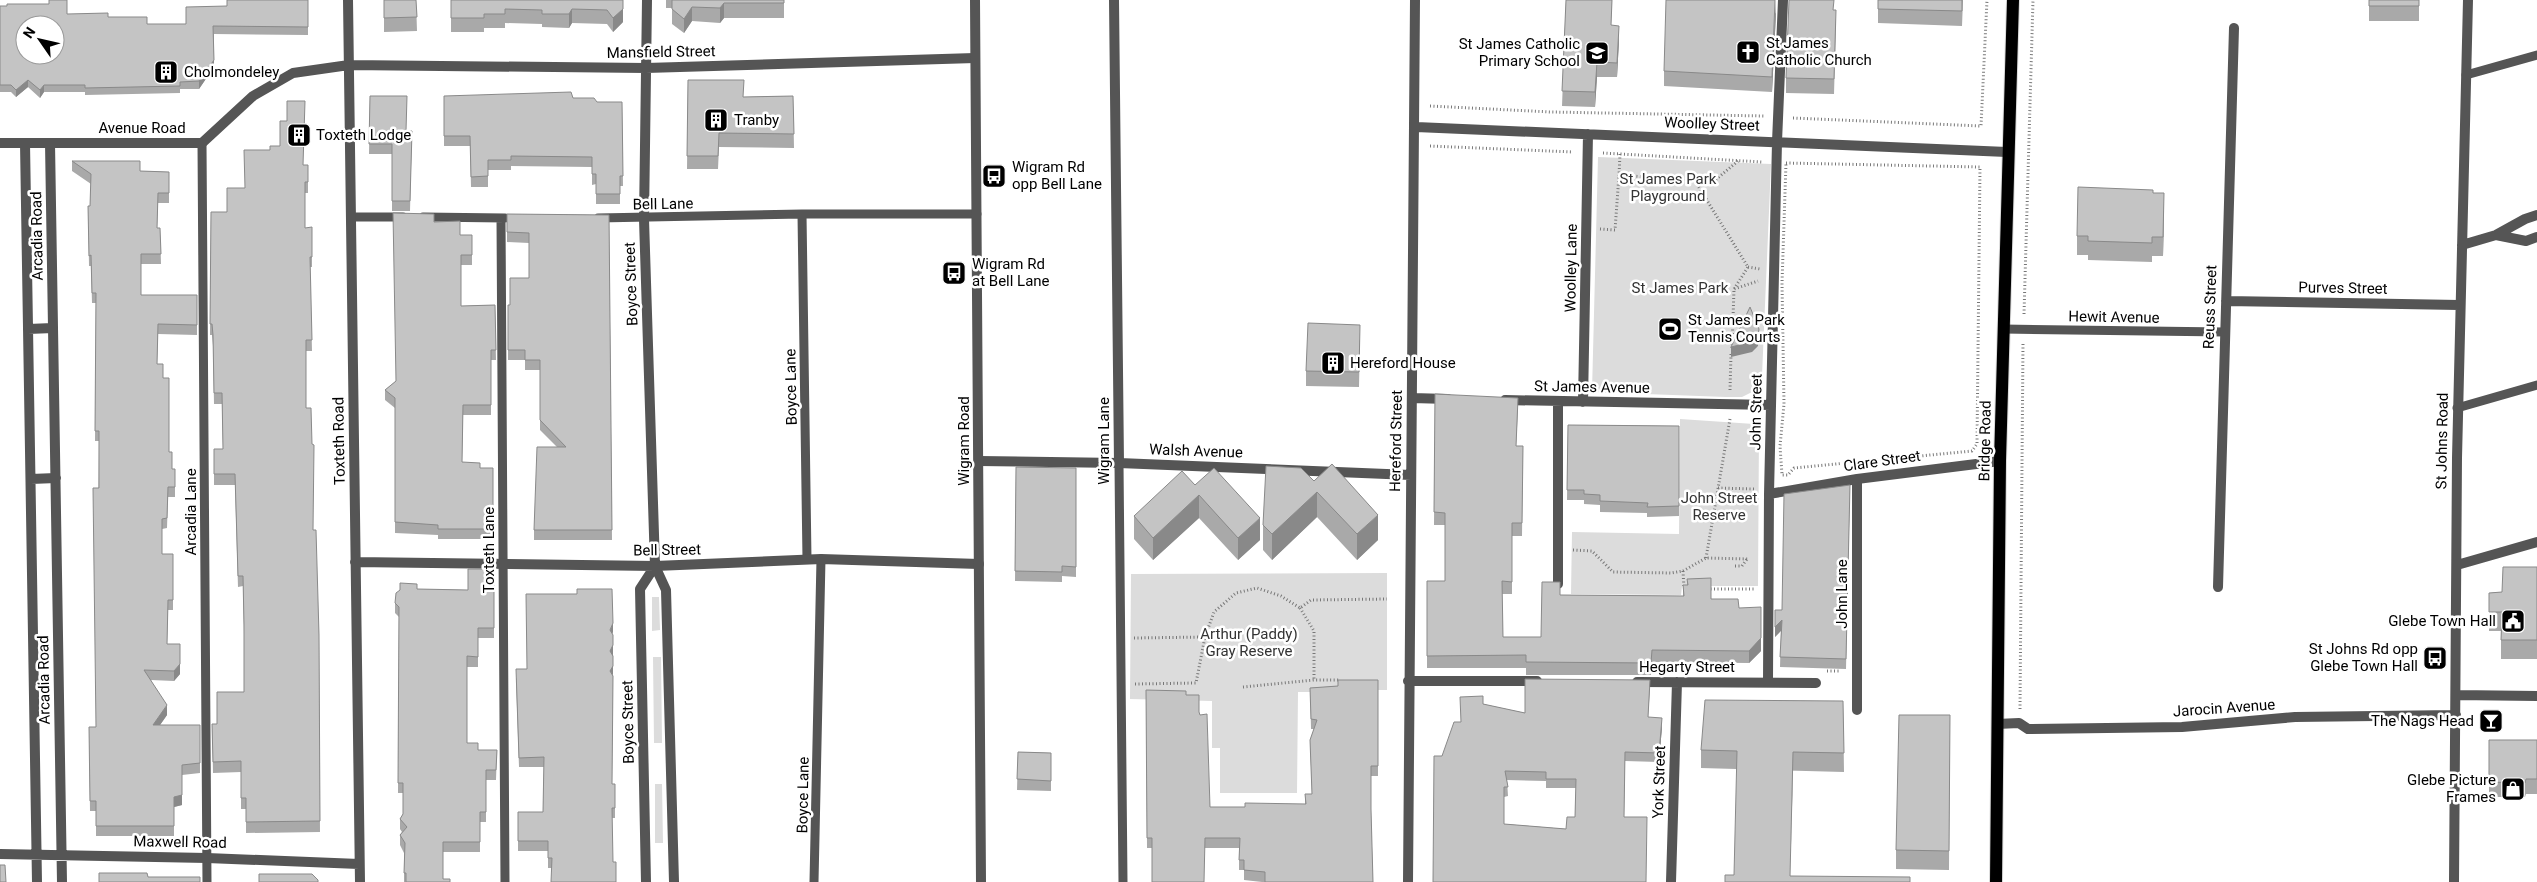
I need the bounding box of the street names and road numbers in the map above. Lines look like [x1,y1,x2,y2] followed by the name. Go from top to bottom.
[606,42,716,62] street label: Mansfield Street
[1664,113,1760,135] street label: Woolley Street
[98,119,186,137] street label: Avenue Road
[27,191,47,281] street label: Arcadia Road
[632,194,694,214] street label: Bell Lane
[1561,223,1581,312] street label: Woolley Lane
[621,242,641,326] street label: Boyce Street
[2200,265,2220,349] street label: Reuss Street
[2298,278,2388,298] street label: Purves Street
[2068,307,2160,327] street label: Hewit Avenue
[781,348,801,426] street label: Boyce Lane
[1746,373,1766,450] street label: John Street
[1534,377,1650,397] street label: St James Avenue
[1386,390,1406,492] street label: Hereford Street
[2432,392,2452,490] street label: St Johns Road
[955,396,973,486] street label: Wigram Road
[329,397,349,485] street label: Toxteth Road
[1095,397,1113,485] street label: Wigram Lane
[1975,400,1995,482] street label: Bridge Road
[1149,440,1243,462] street label: Walsh Avenue
[1842,447,1922,475] street label: Clare Street
[182,468,200,556] street label: Arcadia Lane
[480,507,498,593] street label: Toxteth Lane
[633,540,701,560] street label: Bell Street
[1833,559,1851,629] street label: John Lane
[34,635,54,725] street label: Arcadia Road
[1639,658,1735,676] street label: Hegarty Street
[618,680,638,764] street label: Boyce Street
[2172,695,2276,721] street label: Jarocin Avenue
[1649,745,1669,819] street label: York Street
[793,756,813,834] street label: Boyce Lane
[133,832,227,852] street label: Maxwell Road

